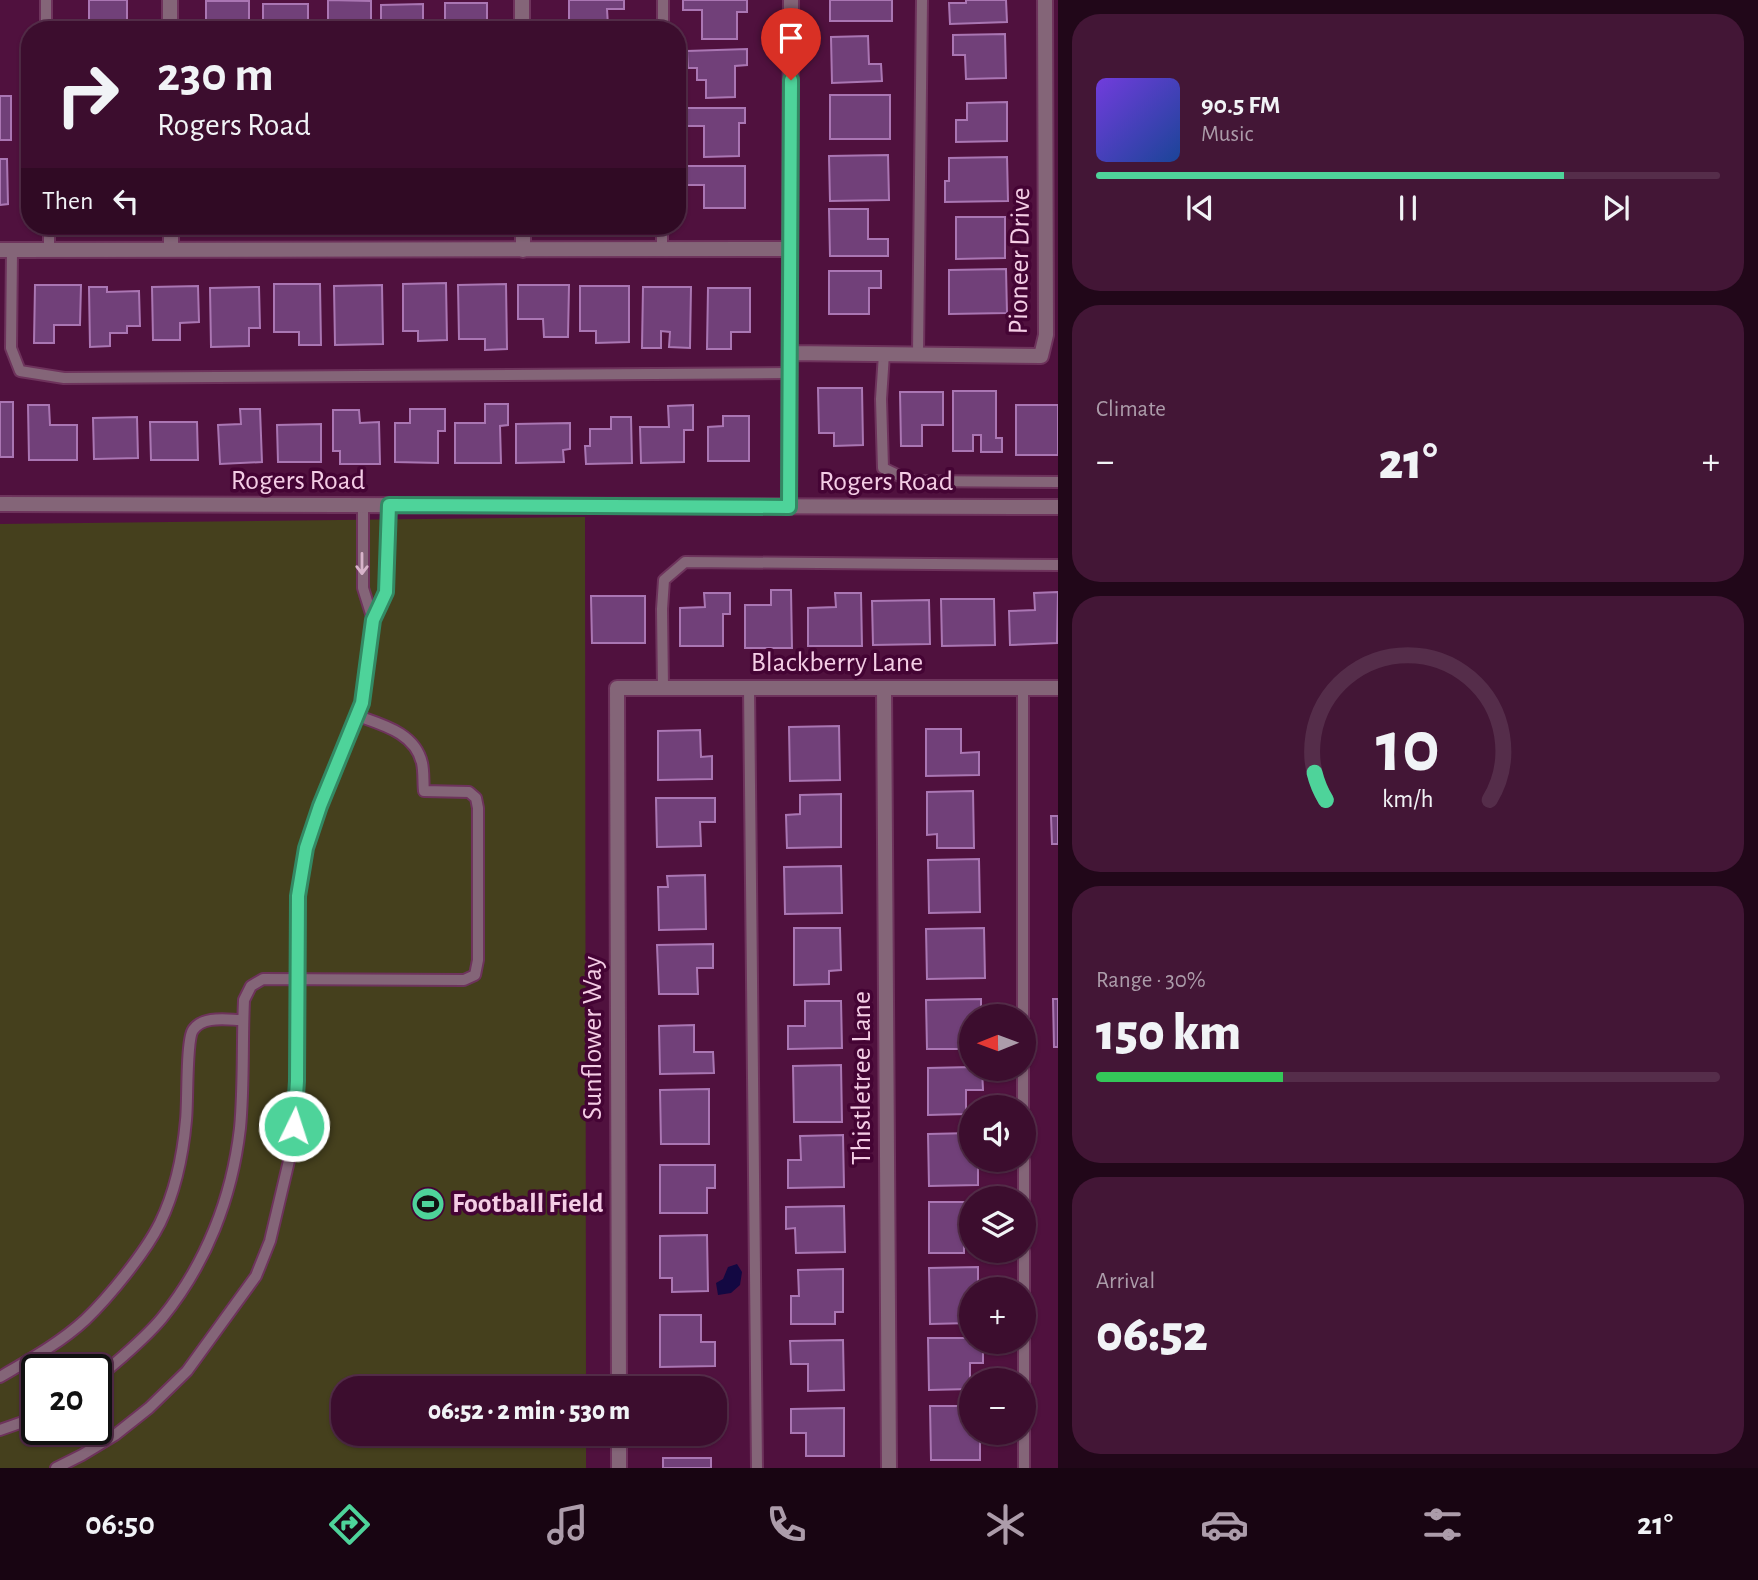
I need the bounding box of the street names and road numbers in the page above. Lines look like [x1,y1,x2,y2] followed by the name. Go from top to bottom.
[1005,187,1035,335] street label: Pioneer Drive
[231,467,365,495] street label: Rogers Road
[819,468,953,496] street label: Rogers Road
[751,649,923,677] street label: Blackberry Lane
[579,956,607,1120] street label: Sunflower Way
[848,991,876,1165] street label: Thistletree Lane

